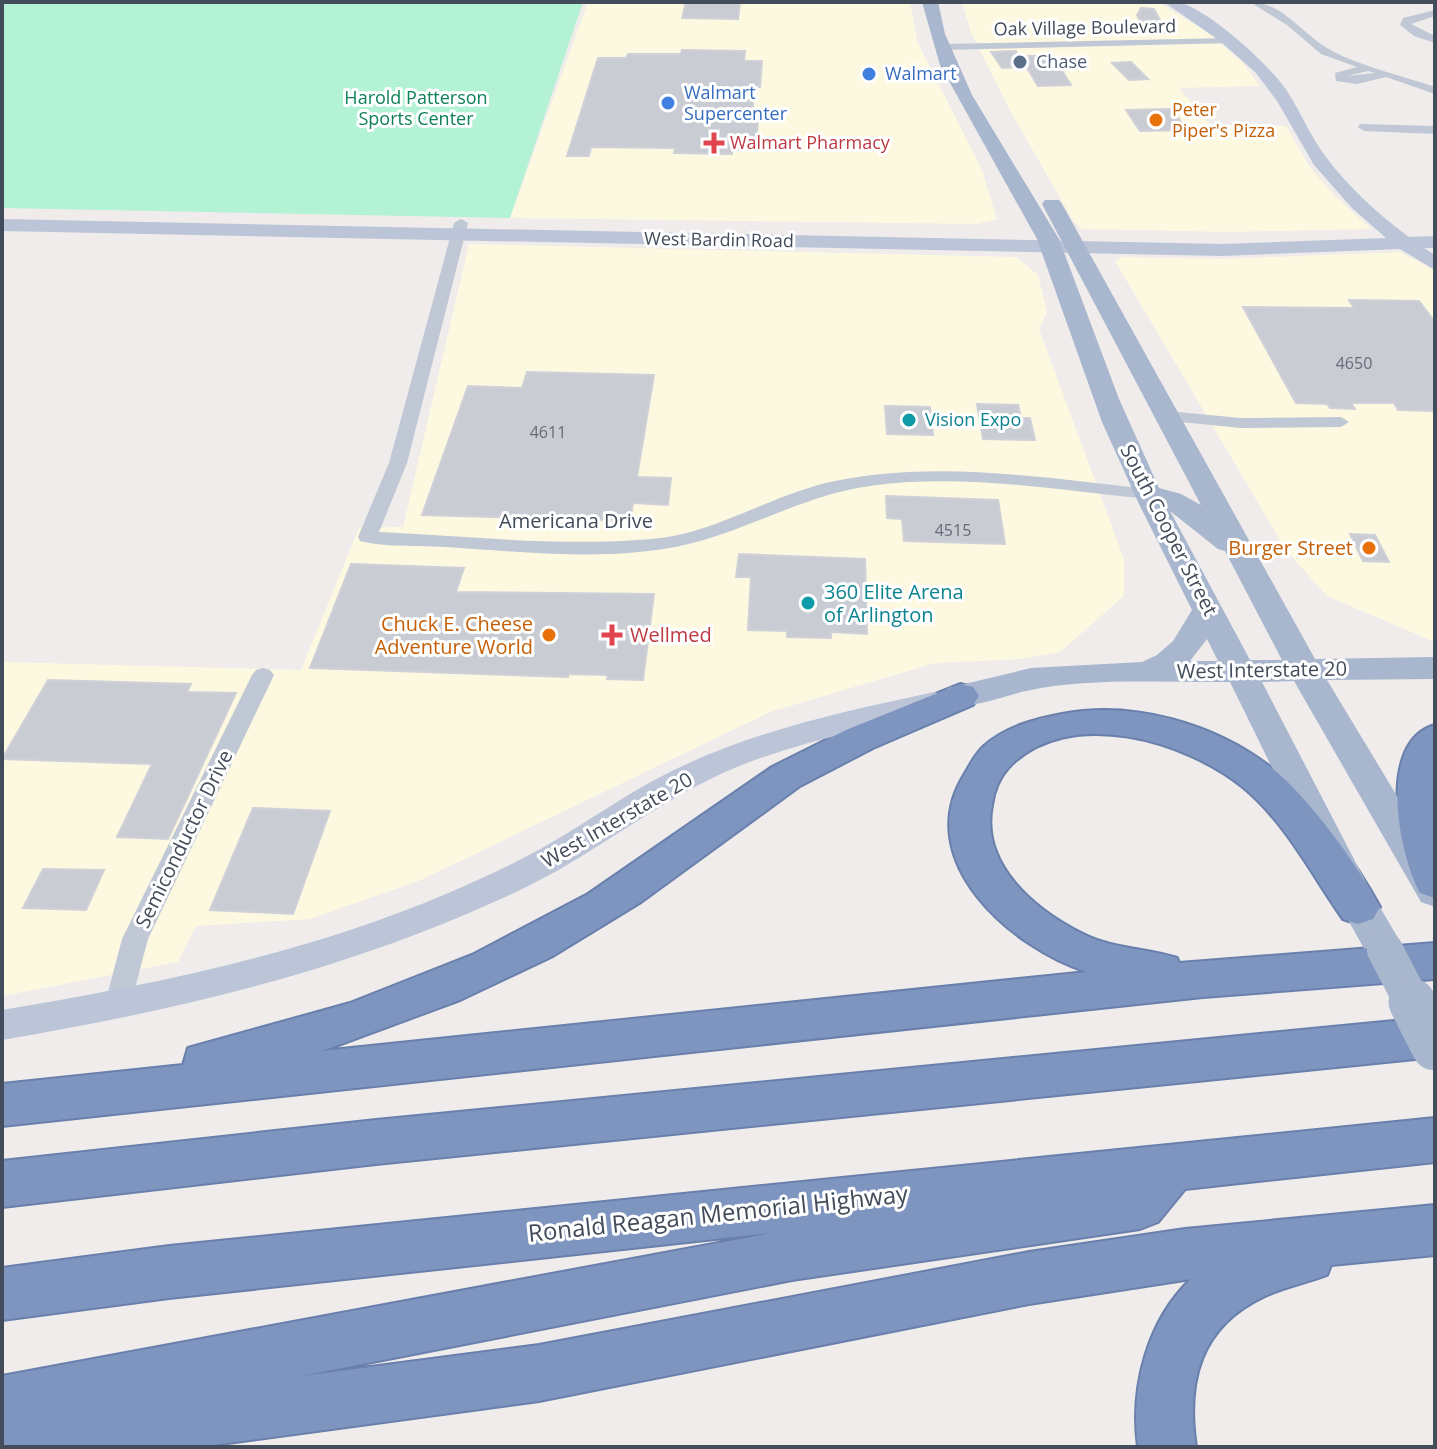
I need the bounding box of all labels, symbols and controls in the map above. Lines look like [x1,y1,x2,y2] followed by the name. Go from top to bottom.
[993,13,1176,41] street label: Oak Village Boulevard
[1036,49,1087,73] place label: Chase
[1011,53,1029,71] marker: Chase
[885,61,957,85] place label: Walmart
[860,65,878,83] marker: Walmart
[684,80,788,125] place label: Walmart Supercenter
[344,85,488,130] park label: Harold Patterson Sports Center
[659,94,677,112] marker: Walmart Supercenter
[1172,97,1275,142] place label: Peter Piper's Pizza
[1147,111,1165,129] marker: Peter Piper's Pizza
[730,130,891,154] place label: Walmart Pharmacy
[705,134,723,152] marker: Walmart Pharmacy
[644,226,794,252] street label: West Bardin Road
[1336,352,1372,374] house number: 4650
[925,407,1021,431] place label: Vision Expo
[900,411,918,429] marker: Vision Expo
[530,421,566,443] house number: 4611
[1114,439,1224,620] street label: South Cooper Street
[499,507,653,534] street label: Americana Drive
[935,519,971,541] house number: 4515
[1228,534,1353,561] place label: Burger Street
[1360,539,1378,557] marker: Burger Street
[824,578,964,628] place label: 360 Elite Arena of Arlington
[799,594,817,612] marker: 360 Elite Arena of Arlington
[375,610,533,660] place label: Chuck E. Cheese Adventure World
[630,621,712,648] place label: Wellmed
[601,624,623,646] marker: Wellmed
[540,626,558,644] marker: Chuck E. Cheese Adventure World
[1177,655,1347,684] street label: West Interstate 20
[129,745,238,932] street label: Semiconductor Drive
[536,765,697,874] street label: West Interstate 20
[526,1176,910,1249] street label: Ronald Reagan Memorial Highway

